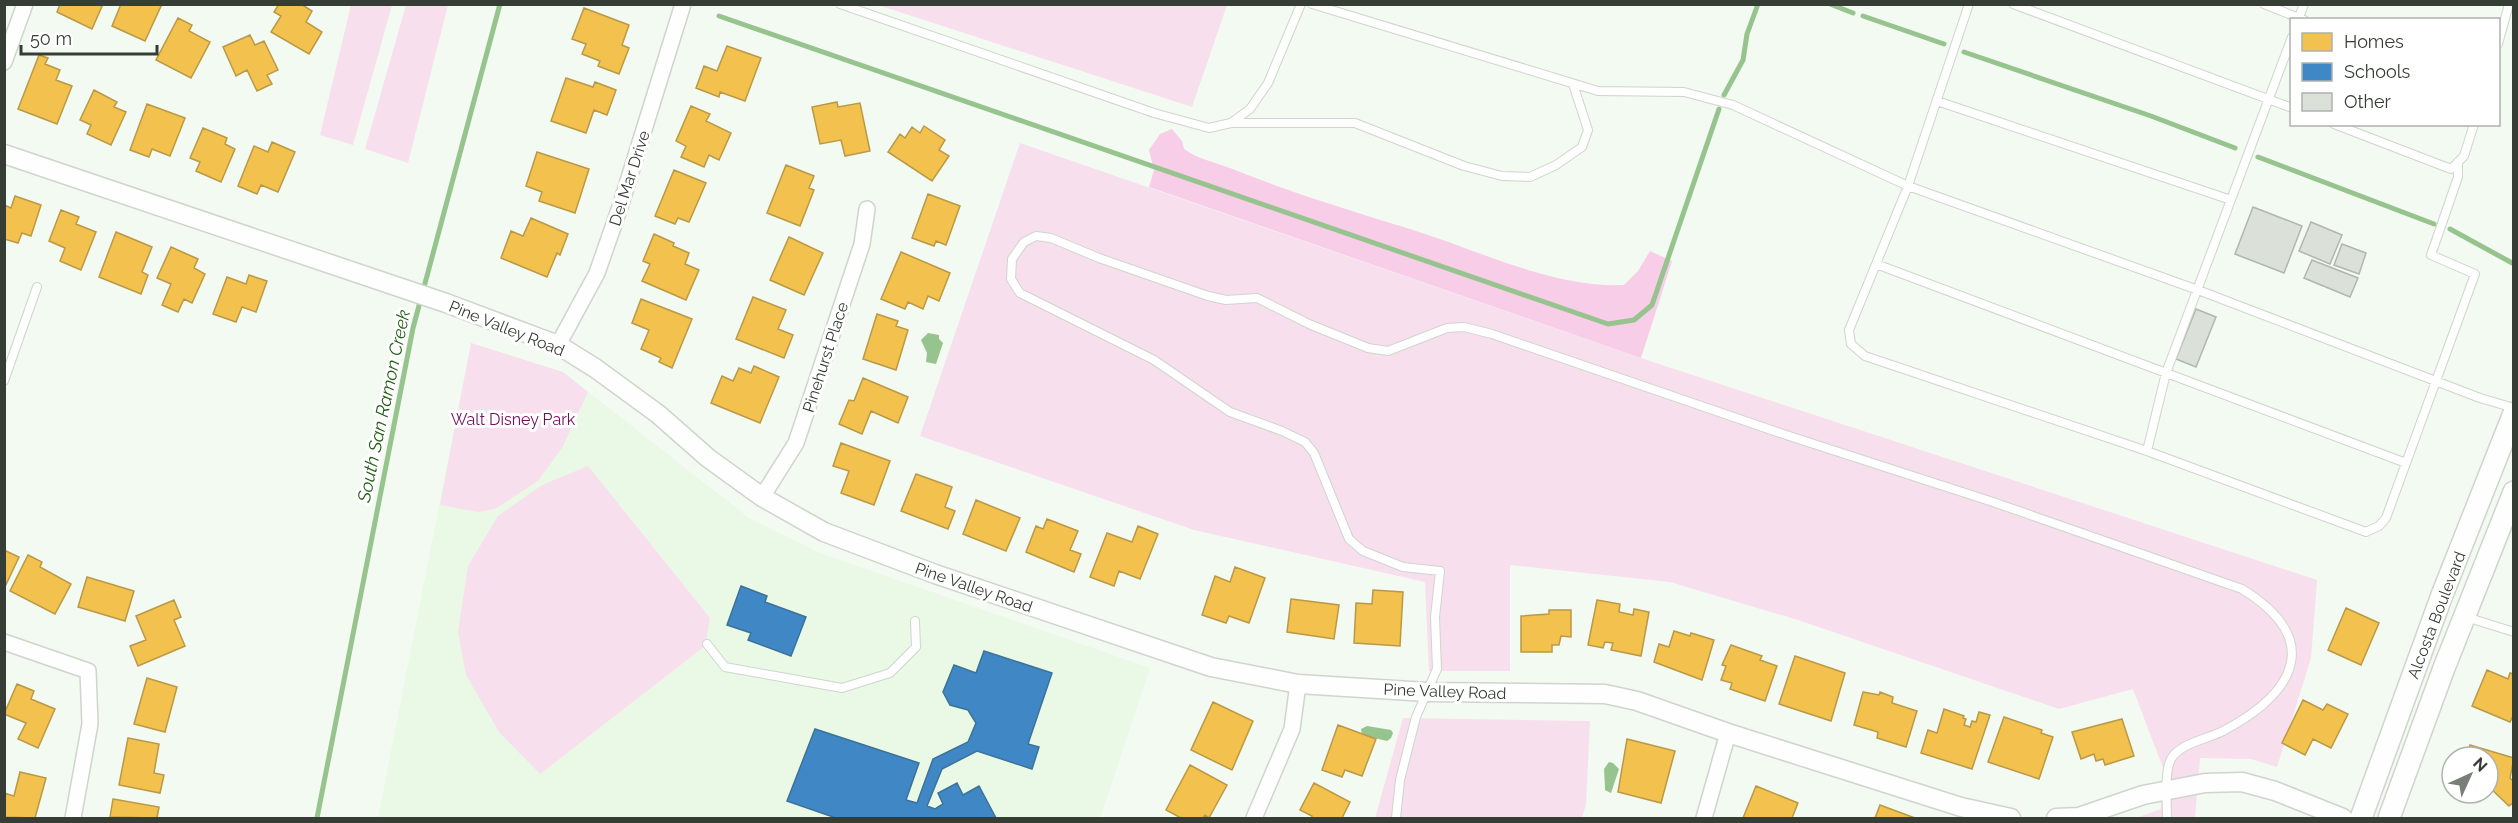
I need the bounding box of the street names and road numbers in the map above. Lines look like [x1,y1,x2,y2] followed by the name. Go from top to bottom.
[605,128,654,228] street label: Del Mar Drive
[446,297,567,360] street label: Pine Valley Road
[799,300,852,415] street label: Pinehurst Place
[2403,549,2470,682] street label: Alcosta Boulevard
[913,558,1035,616] street label: Pine Valley Road
[1383,680,1507,703] street label: Pine Valley Road

